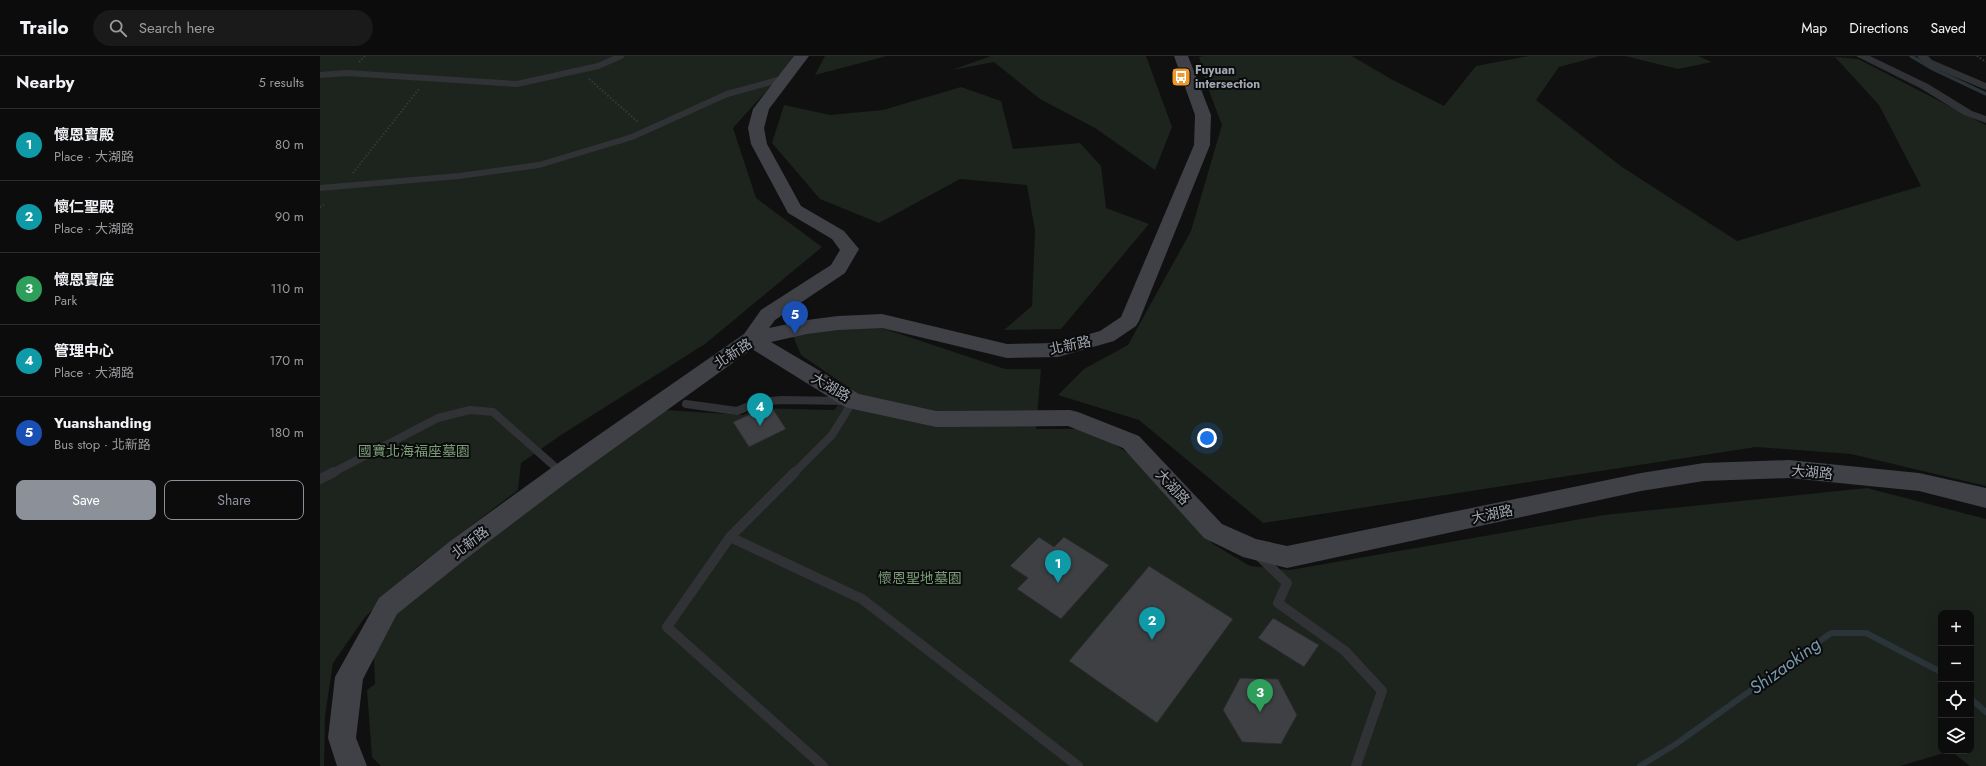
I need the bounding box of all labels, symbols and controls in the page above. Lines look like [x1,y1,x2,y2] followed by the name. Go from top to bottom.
[93,10,373,46] search box
[20,14,69,41] text: Trailo
[107,17,129,39] icon: search
[139,17,215,39] text: Search here
[1801,18,1827,38] text: Map
[1849,18,1909,38] text: Directions
[1931,18,1966,38] text: Saved
[1195,61,1260,93] place label: Fuyuan intersection
[1170,66,1192,88] bus stop icon: Fuyuan intersection
[16,70,74,94] text: Nearby
[258,73,304,92] text: 5 results
[54,124,114,146] text: 懷恩寶殿
[26,135,32,154] text: 1
[275,135,304,154] text: 80 m
[54,147,134,166] text: Place · 大湖路
[54,196,114,218] text: 懷仁聖殿
[25,207,33,226] text: 2
[275,207,304,226] text: 90 m
[54,219,134,238] text: Place · 大湖路
[54,269,114,291] text: 懷恩寶座
[25,279,33,298] text: 3
[270,279,304,298] text: 110 m
[54,291,77,310] text: Park
[782,301,808,334] pin: 5
[1047,331,1093,359] street label: 北新路
[710,333,756,373] street label: 北新路
[54,340,114,362] text: 管理中心
[24,351,34,370] text: 4
[269,351,304,370] text: 170 m
[54,363,134,382] text: Place · 大湖路
[808,368,854,406] street label: 大湖路
[747,393,773,426] pin: 4
[54,412,151,434] text: Yuanshanding
[25,423,33,442] text: 5
[269,423,304,442] text: 180 m
[1197,428,1217,448] your location
[54,435,151,454] text: Bus stop · 北新路
[358,441,470,461] park label: 國寶北海福座墓園
[1790,460,1834,484] street label: 大湖路
[1151,465,1195,509] street label: 大湖路
[16,480,156,520] button: Save
[164,480,304,520] button: Share
[1469,500,1515,528] street label: 大湖路
[447,521,493,563] street label: 北新路
[1045,550,1071,583] pin: 1
[878,568,962,588] park label: 懷恩聖地墓園
[1139,607,1165,640] pin: 2
[1938,610,1974,754] map controls
[1938,610,1974,646] button: +
[1744,631,1826,701] water label: Shizaoking
[1938,646,1974,682] button: −
[1247,679,1273,712] pin: 3
[1938,682,1974,718] button: locate
[1938,718,1974,754] button: layers

